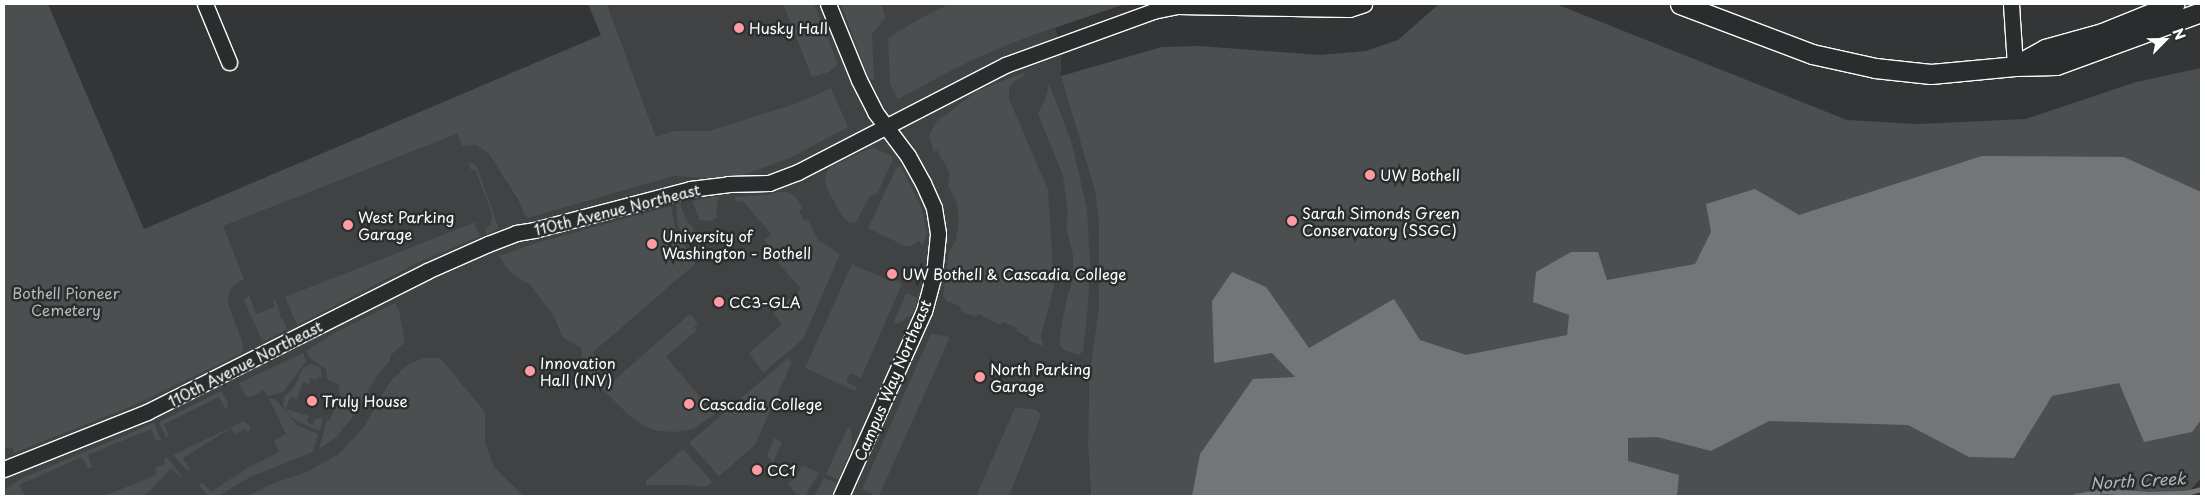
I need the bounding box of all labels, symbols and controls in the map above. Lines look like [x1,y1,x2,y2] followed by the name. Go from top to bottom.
[2140,15,2190,65] north arrow
[749,19,829,37] place label: Husky Hall
[733,22,745,34] marker: Husky Hall
[2167,25,2191,43] text: N
[1380,166,1461,184] place label: UW Bothell
[1364,169,1376,181] marker: UW Bothell
[532,180,702,238] street label: 110th Avenue Northeast
[1302,203,1461,238] place label: Sarah Simonds Green Conservatory (SSGC)
[358,207,454,242] place label: West Parking Garage
[1286,215,1298,227] marker: Sarah Simonds Green Conservatory (SSGC)
[342,219,354,231] marker: West Parking Garage
[662,226,812,261] place label: University of Washington - Bothell
[646,238,658,250] marker: University of Washington - Bothell
[902,265,1128,283] place label: UW Bothell & Cascadia College
[886,268,898,280] marker: UW Bothell & Cascadia College
[12,283,120,318] park label: Bothell Pioneer Cemetery
[729,293,801,311] place label: CC3-GLA
[713,296,725,308] marker: CC3-GLA
[850,297,934,463] street label: Campus Way Northeast
[165,316,325,410] street label: 110th Avenue Northeast
[540,353,616,388] place label: Innovation Hall (INV)
[990,359,1093,394] place label: North Parking Garage
[524,365,536,377] marker: Innovation Hall (INV)
[974,371,986,383] marker: North Parking Garage
[322,392,408,410] place label: Truly House
[306,395,318,407] marker: Truly House
[699,395,823,413] place label: Cascadia College
[683,398,695,410] marker: Cascadia College
[767,461,796,479] place label: CC1
[751,464,763,476] marker: CC1
[2089,468,2187,492] water label: North Creek

